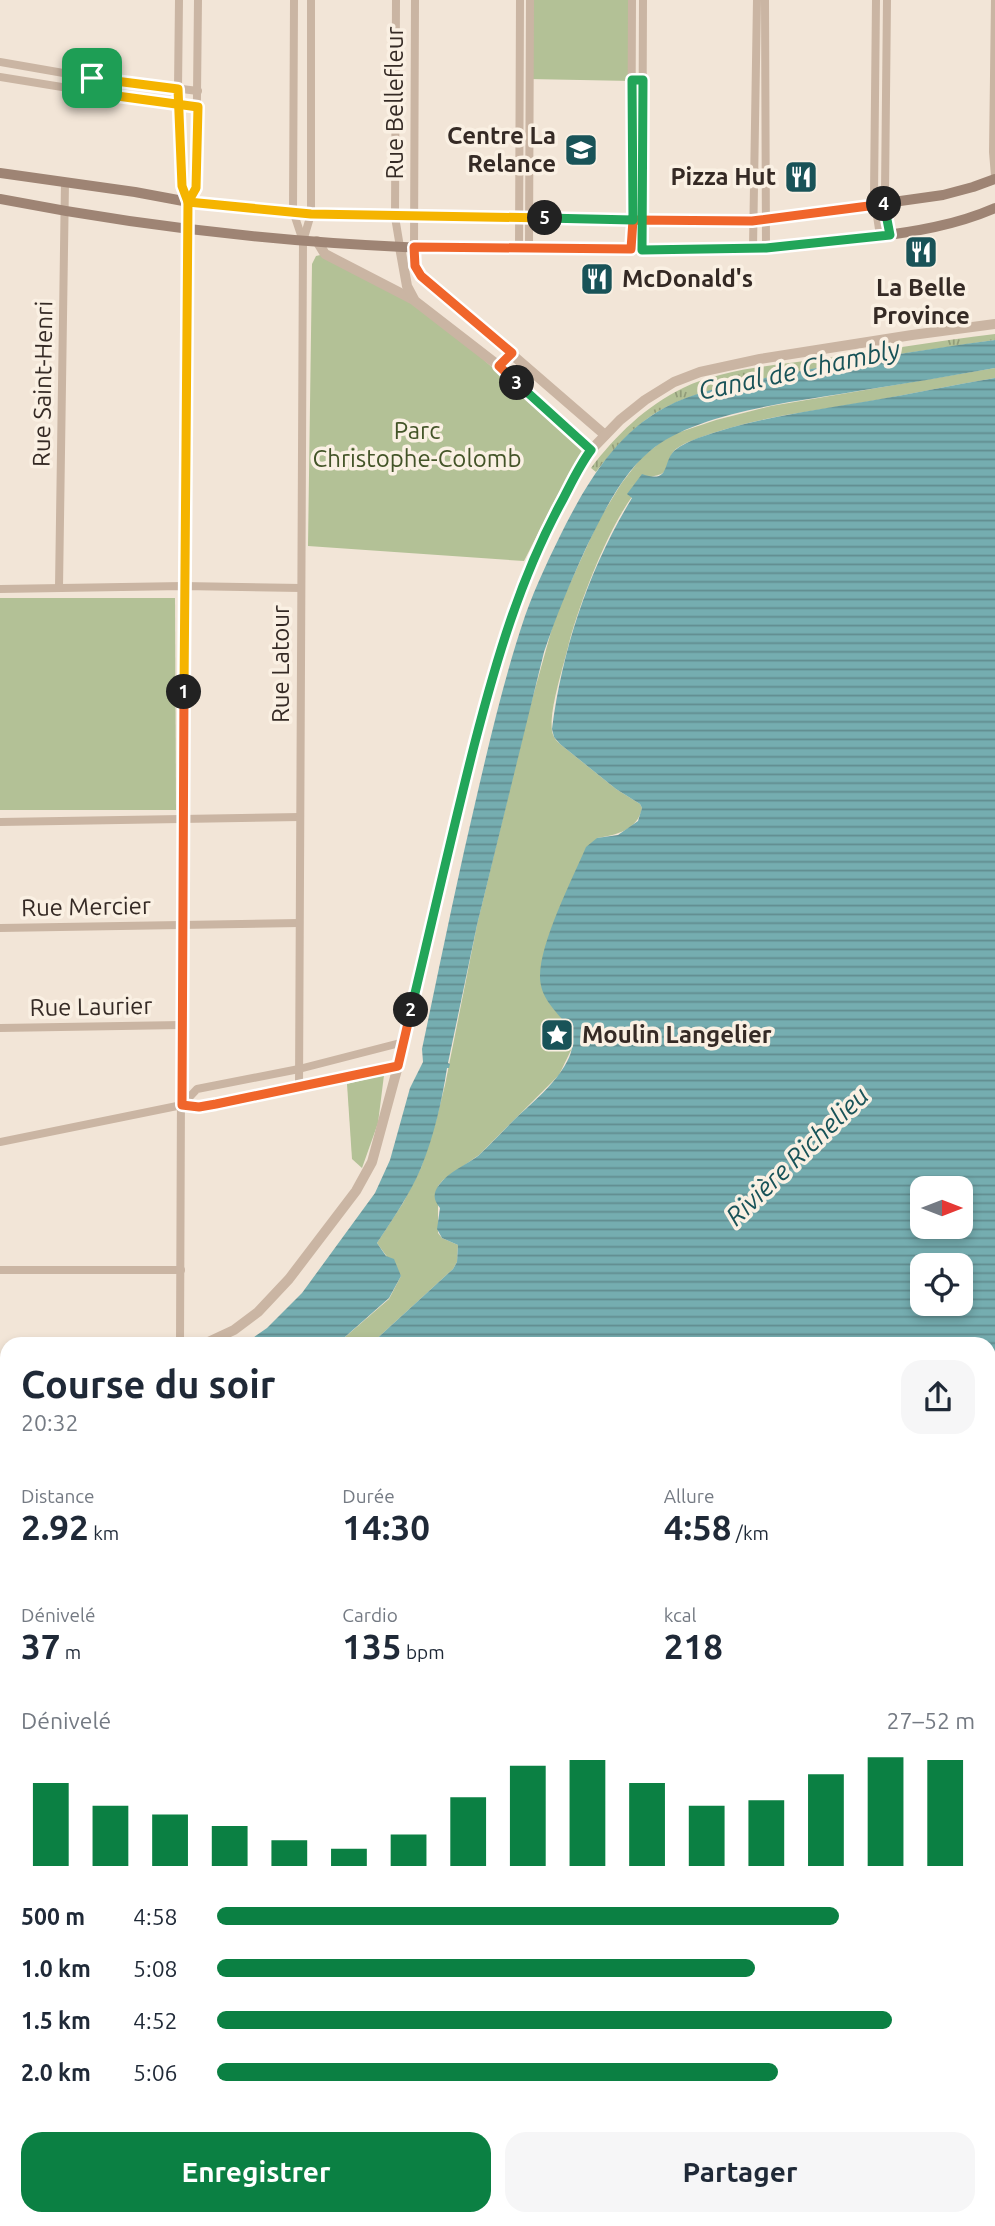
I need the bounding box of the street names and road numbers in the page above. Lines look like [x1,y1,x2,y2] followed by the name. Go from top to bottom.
[381,26,408,180] street label: Rue Bellefleur
[28,301,57,467] street label: Rue Saint-Henri
[267,605,294,723] street label: Rue Latour
[21,892,151,921] street label: Rue Mercier
[29,992,153,1021] street label: Rue Laurier

